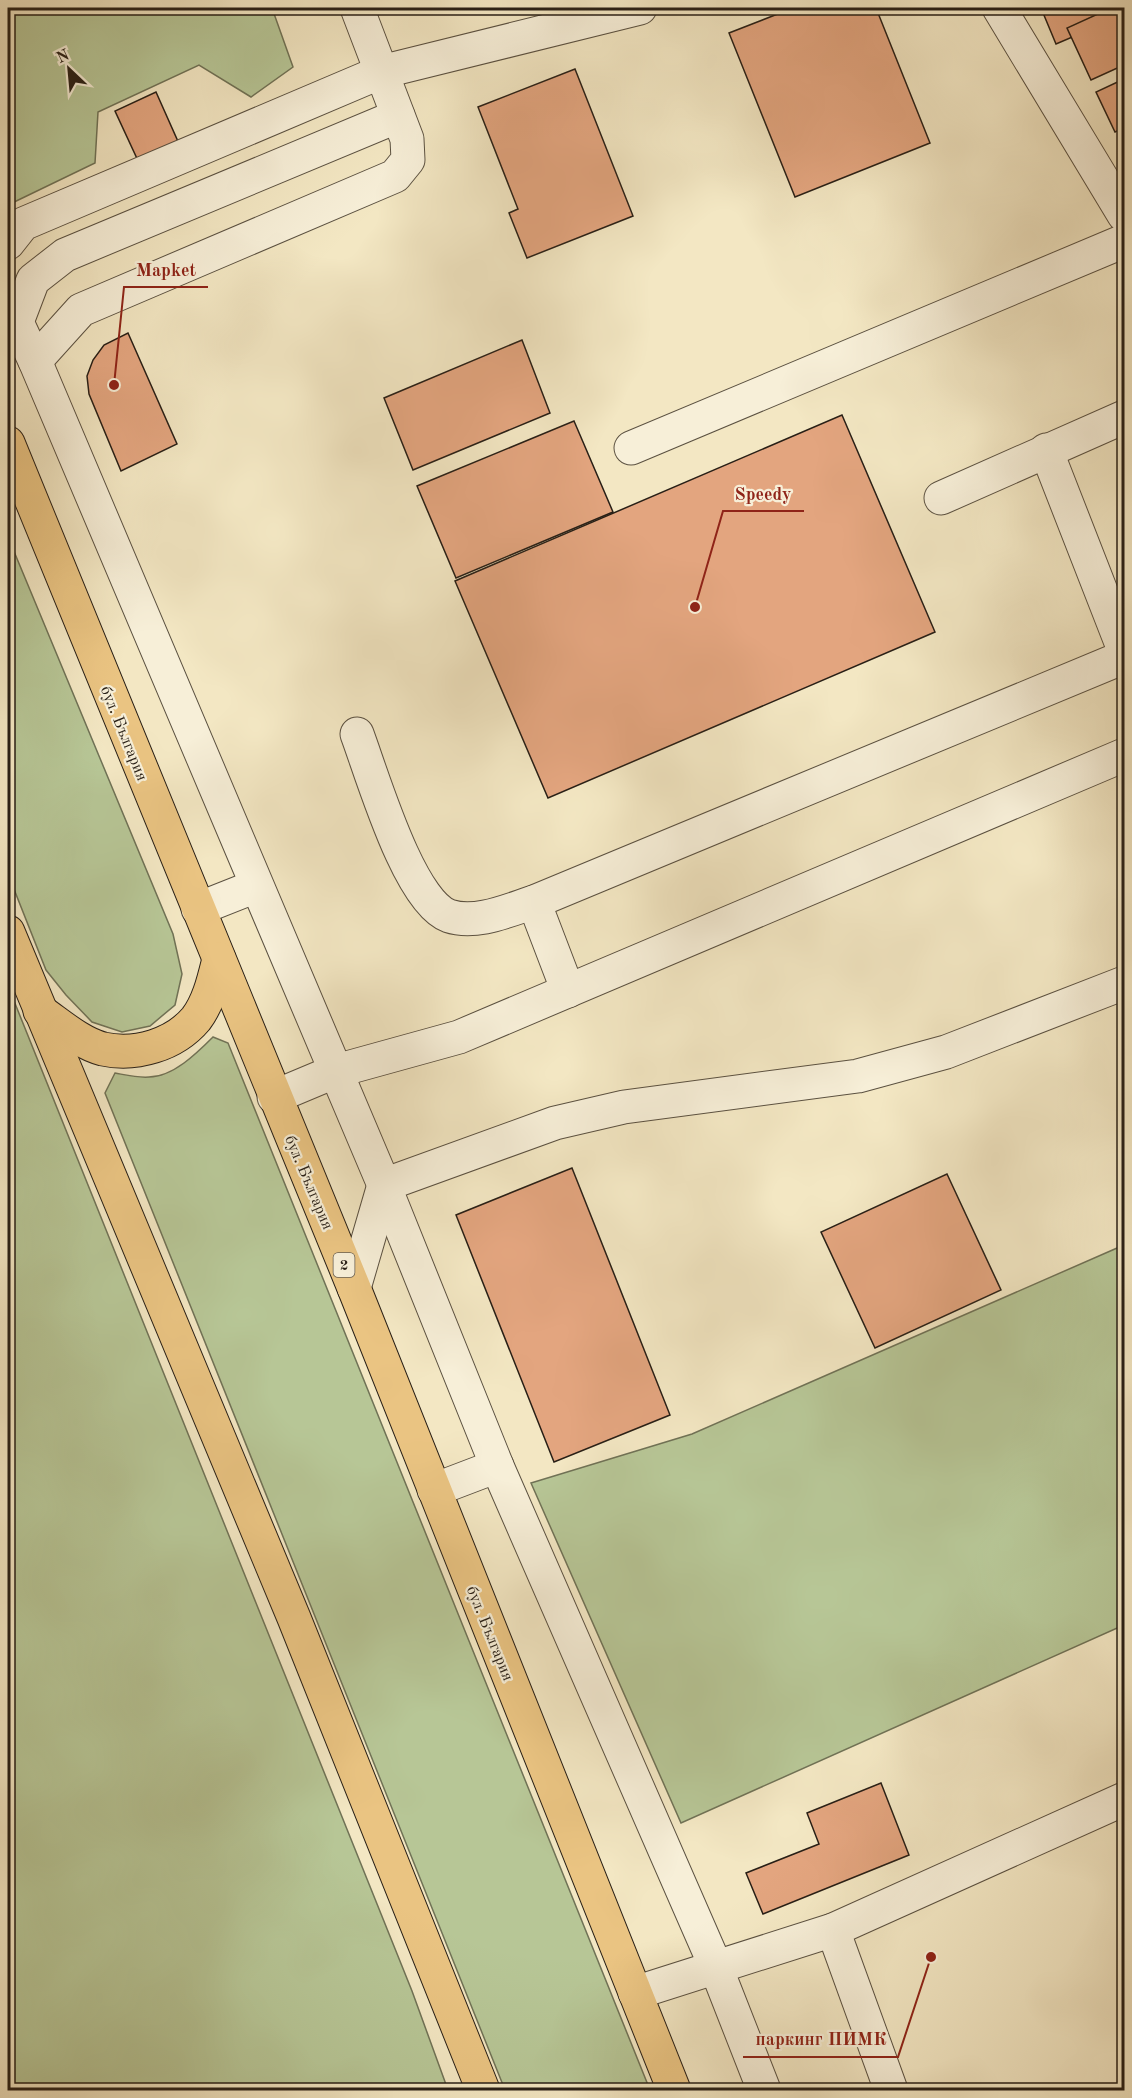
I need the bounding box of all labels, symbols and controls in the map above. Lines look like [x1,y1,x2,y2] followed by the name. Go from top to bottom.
[39,39,99,99] north arrow
[54,47,73,67] text: N
[124,251,208,287] callout: Mapket
[136,262,196,280] text: Mapket
[723,475,804,511] callout: Speedy
[734,486,792,504] text: Speedy
[97,684,149,784] street label: бул. България
[281,1133,335,1232] street label: бул. България
[334,1253,354,1277] road number: 2
[463,1584,515,1684] street label: бул. България
[743,2021,898,2057] callout: паркинг ПИМК
[756,2031,886,2049] text: паркинг ПИМК

